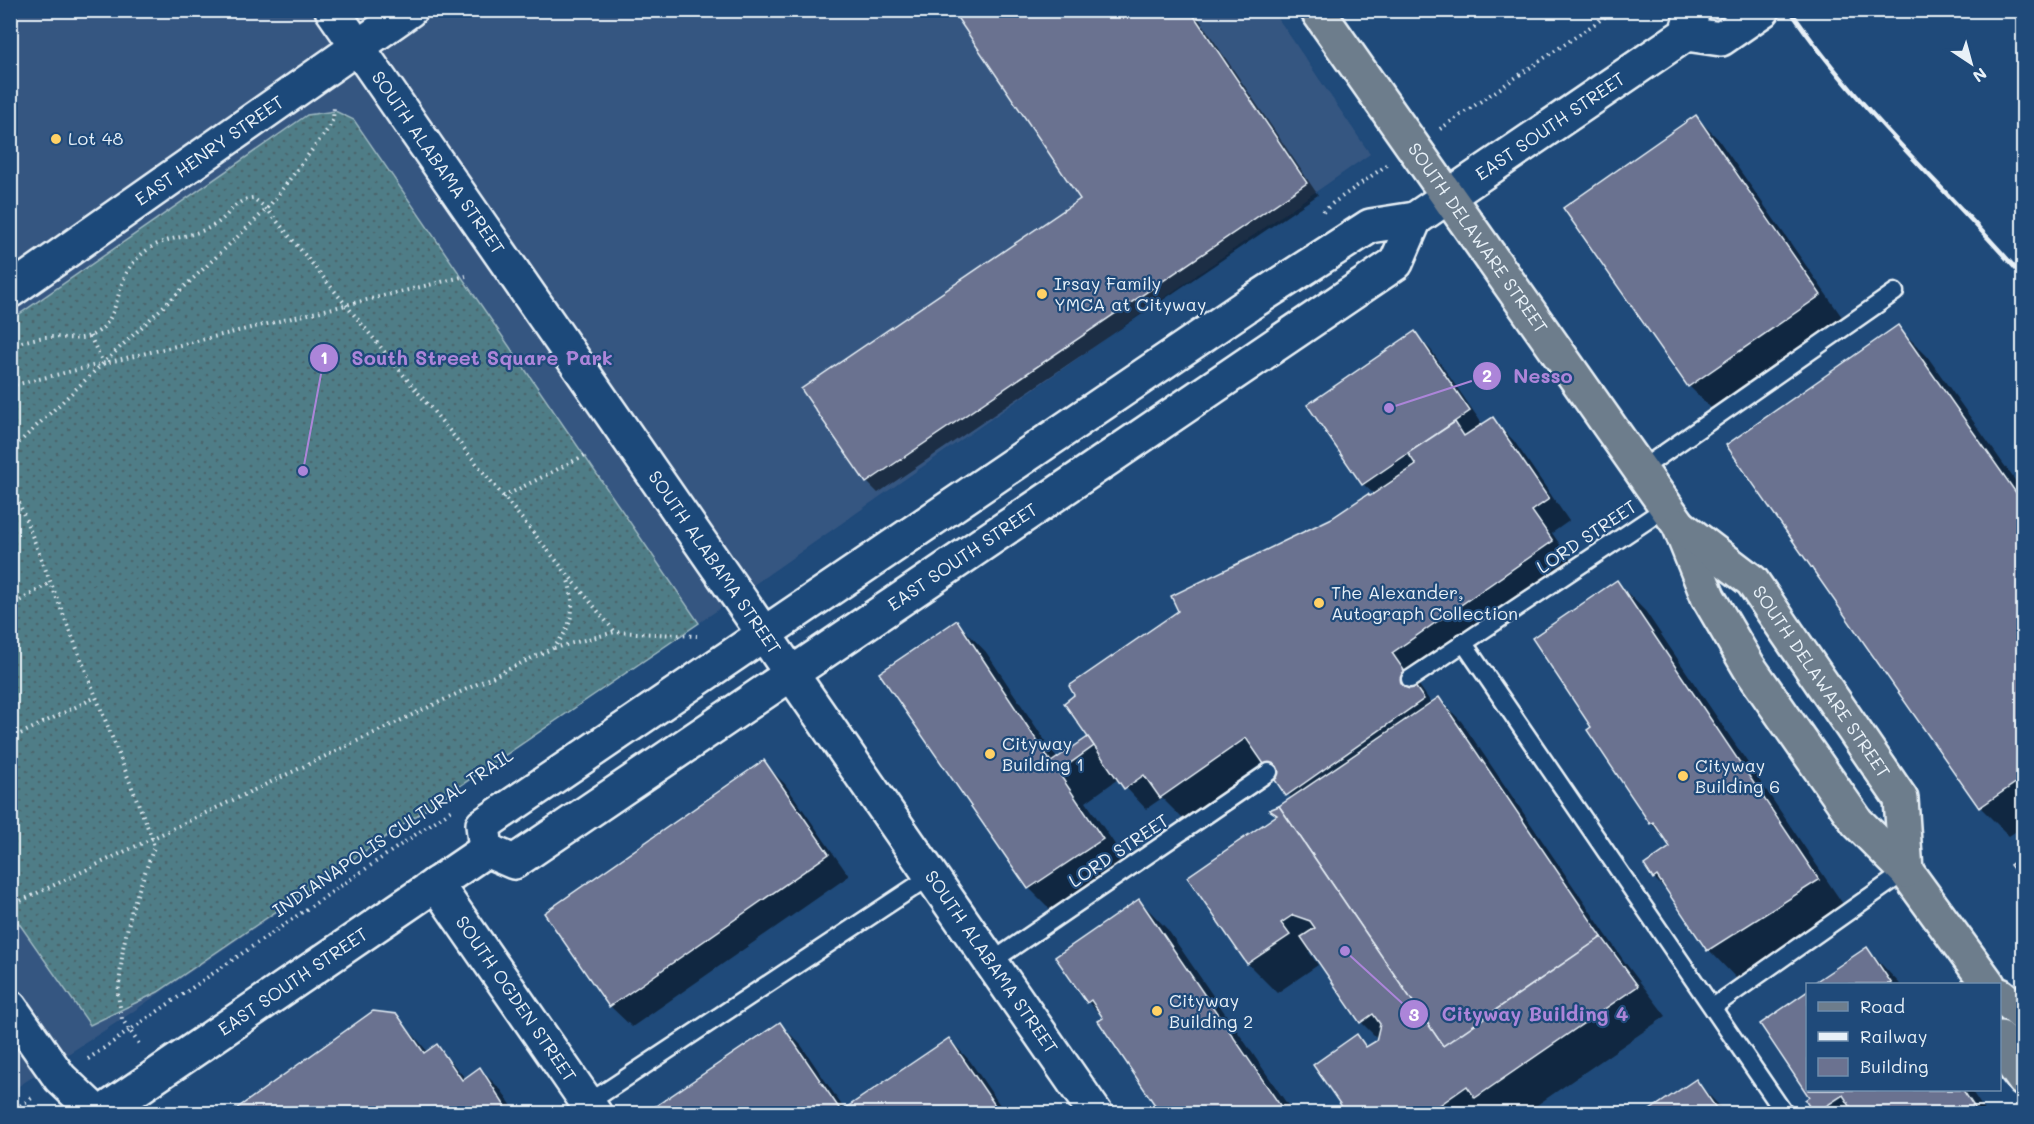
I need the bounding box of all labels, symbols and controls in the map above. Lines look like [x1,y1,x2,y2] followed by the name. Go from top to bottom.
[1941,33,2001,93] north arrow
[1969,63,1991,88] text: N
[367,66,511,259] street label: SOUTH ALABAMA STREET
[1470,66,1629,185] street label: EAST SOUTH STREET
[130,89,288,211] street label: EAST HENRY STREET
[68,126,123,150] place label: Lot 48
[49,132,63,146] marker: Lot 48
[1403,137,1554,338] street label: SOUTH DELAWARE STREET
[1054,271,1206,316] place label: Irsay Family YMCA at Cityway
[1035,287,1049,301] marker: Irsay Family YMCA at Cityway
[309,339,624,377] callout: South Street Square Park
[351,344,613,370] text: South Street Square Park
[320,345,328,369] text: 1
[1472,357,1585,395] callout: Nesso
[1513,362,1573,388] text: Nesso
[1482,363,1492,387] text: 2
[643,466,787,659] street label: SOUTH ALABAMA STREET
[1532,494,1641,578] street label: LORD STREET
[883,497,1042,616] street label: EAST SOUTH STREET
[1331,580,1518,625] place label: The Alexander, Autograph Collection
[1748,581,1896,782] street label: SOUTH DELAWARE STREET
[1312,596,1326,610] marker: The Alexander, Autograph Collection
[1002,731,1084,776] place label: Cityway Building 1
[268,742,518,922] street label: INDIANAPOLIS CULTURAL TRAIL
[983,747,997,761] marker: Cityway Building 1
[1695,753,1780,798] place label: Cityway Building 6
[1676,769,1690,783] marker: Cityway Building 6
[1064,808,1173,892] street label: LORD STREET
[920,865,1064,1058] street label: SOUTH ALABAMA STREET
[451,911,582,1086] street label: SOUTH OGDEN STREET
[213,921,372,1041] street label: EAST SOUTH STREET
[1806,983,2001,1091] legend
[1169,988,1253,1033] place label: Cityway Building 2
[1860,994,1905,1018] text: Road
[1399,995,1640,1033] callout: Cityway Building 4
[1442,1000,1629,1026] text: Cityway Building 4
[1409,1002,1420,1026] text: 3
[1150,1004,1164,1018] marker: Cityway Building 2
[1860,1024,1927,1048] text: Railway
[1860,1054,1928,1078] text: Building

